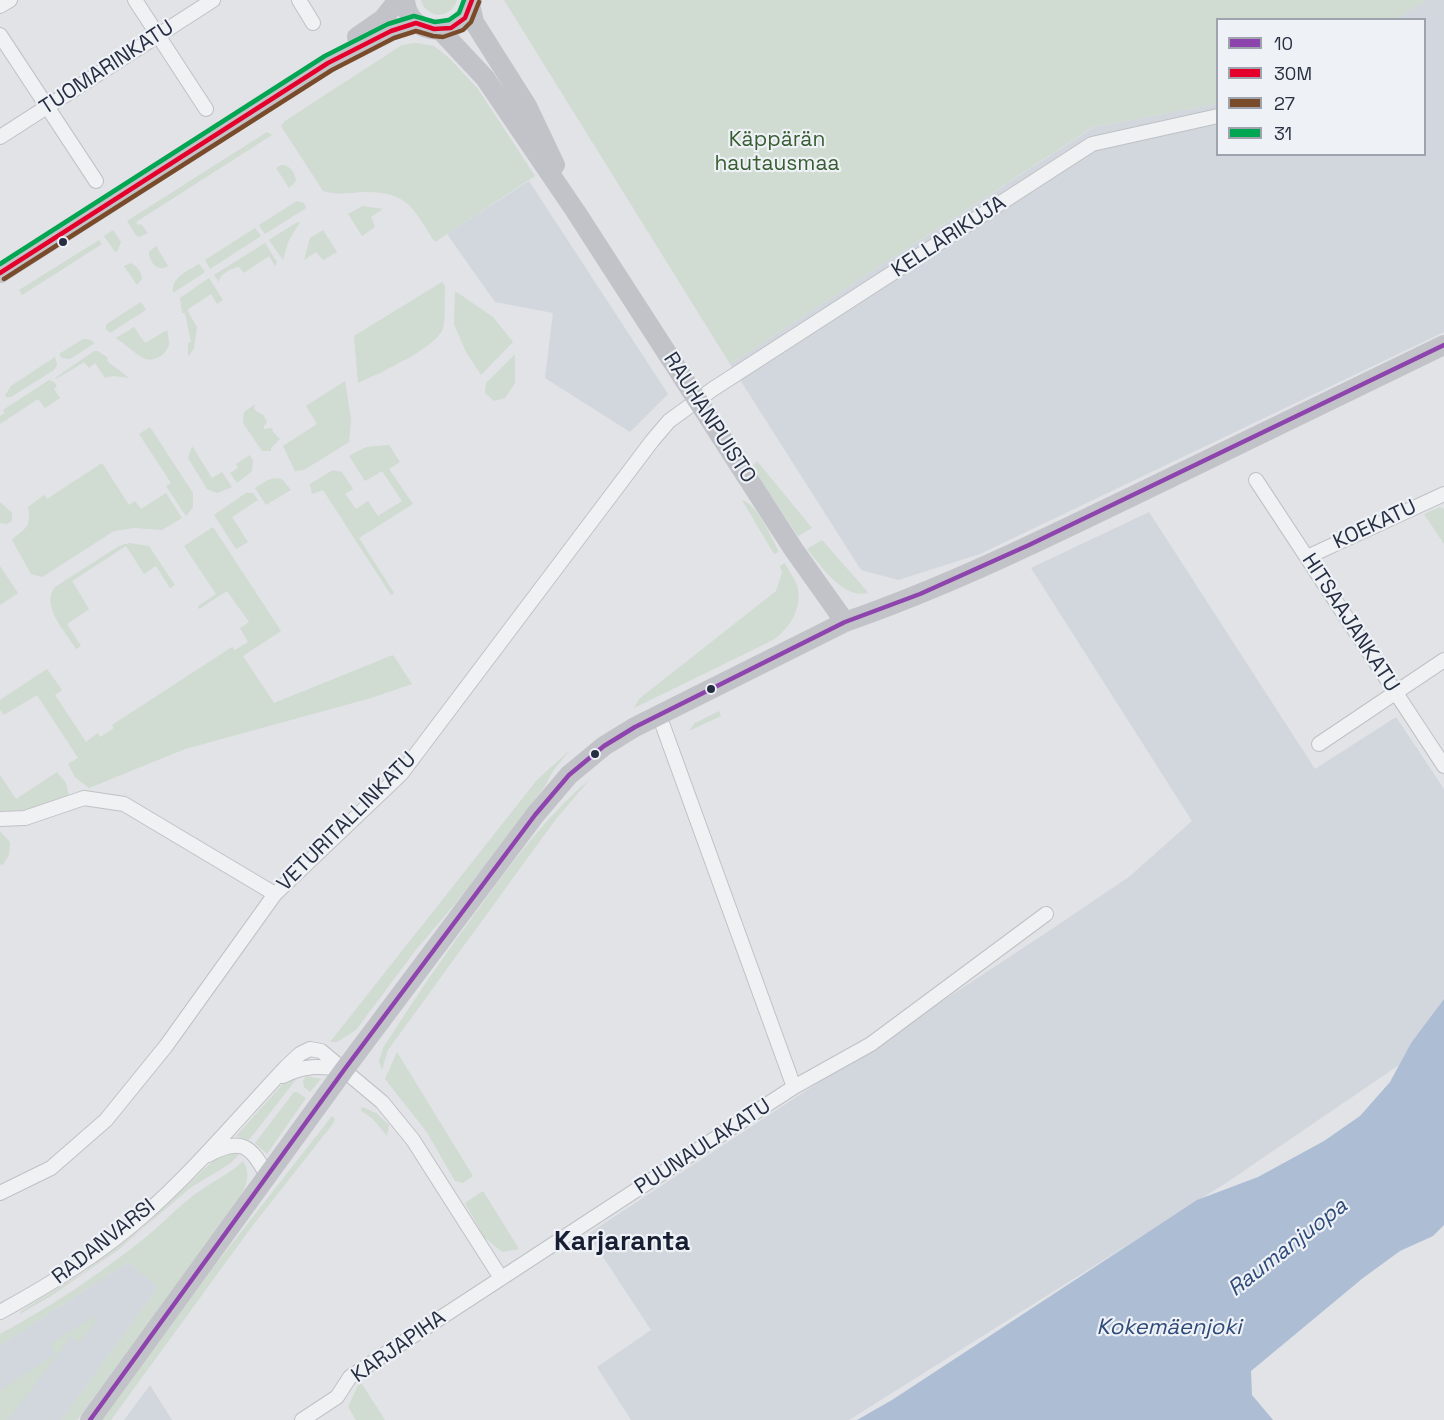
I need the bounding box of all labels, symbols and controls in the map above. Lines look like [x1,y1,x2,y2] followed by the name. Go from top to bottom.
[35,15,179,121] street label: TUOMARINKATU
[1216,18,1426,156] legend
[1274,32,1293,55] text: 10
[1274,62,1312,85] text: 30M
[1274,92,1295,115] text: 27
[1274,122,1292,145] text: 31
[714,127,840,177] park label: Käppärän hautausmaa
[887,191,1011,283] street label: KELLARIKUJA
[57,236,69,248] unlabelled marker
[657,348,761,488] street label: RAUHANPUISTO
[1329,495,1421,555] street label: KOEKATU
[1296,549,1404,697] street label: HITSAAJANKATU
[705,683,717,695] unlabelled marker
[272,747,422,897] street label: VETURITALLINKATU
[589,748,601,760] unlabelled marker
[630,1094,776,1200] street label: PUUNAULAKATU
[1223,1193,1353,1303] water label: Raumanjuopa
[47,1194,161,1290] street label: RADANVARSI
[554,1227,690,1259] district label: Karjaranta
[347,1305,451,1389] street label: KARJAPIHA
[1097,1315,1241,1341] water label: Kokemäenjoki

